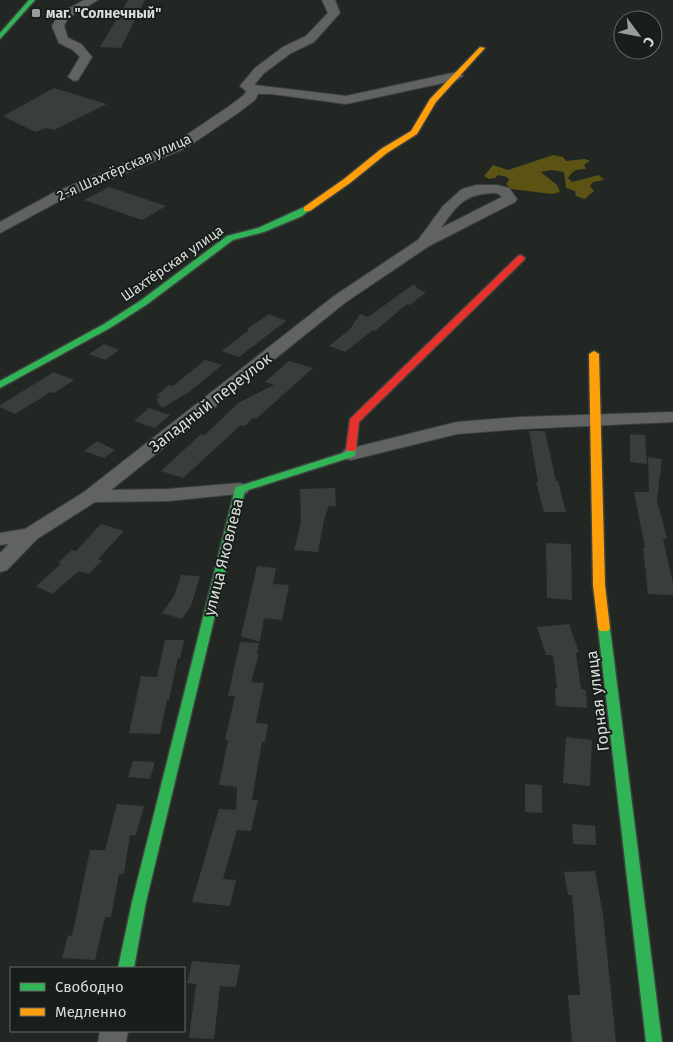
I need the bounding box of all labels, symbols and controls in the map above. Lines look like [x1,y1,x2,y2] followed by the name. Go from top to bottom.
[46,5,161,22] place label: маг. "Солнечный"
[30,7,42,19] marker: маг. "Солнечный"
[613,10,663,60] north arrow
[639,34,658,50] text: С
[55,130,194,205] street label: 2-я Шахтёрская улица
[118,222,227,305] street label: Шахтёрская улица
[145,348,276,456] street label: Западный переулок
[200,496,247,618] street label: улица Яковлева
[582,650,613,752] street label: Горная улица
[10,967,185,1032] legend
[55,978,124,996] text: Свободно
[55,1003,127,1021] text: Медленно

